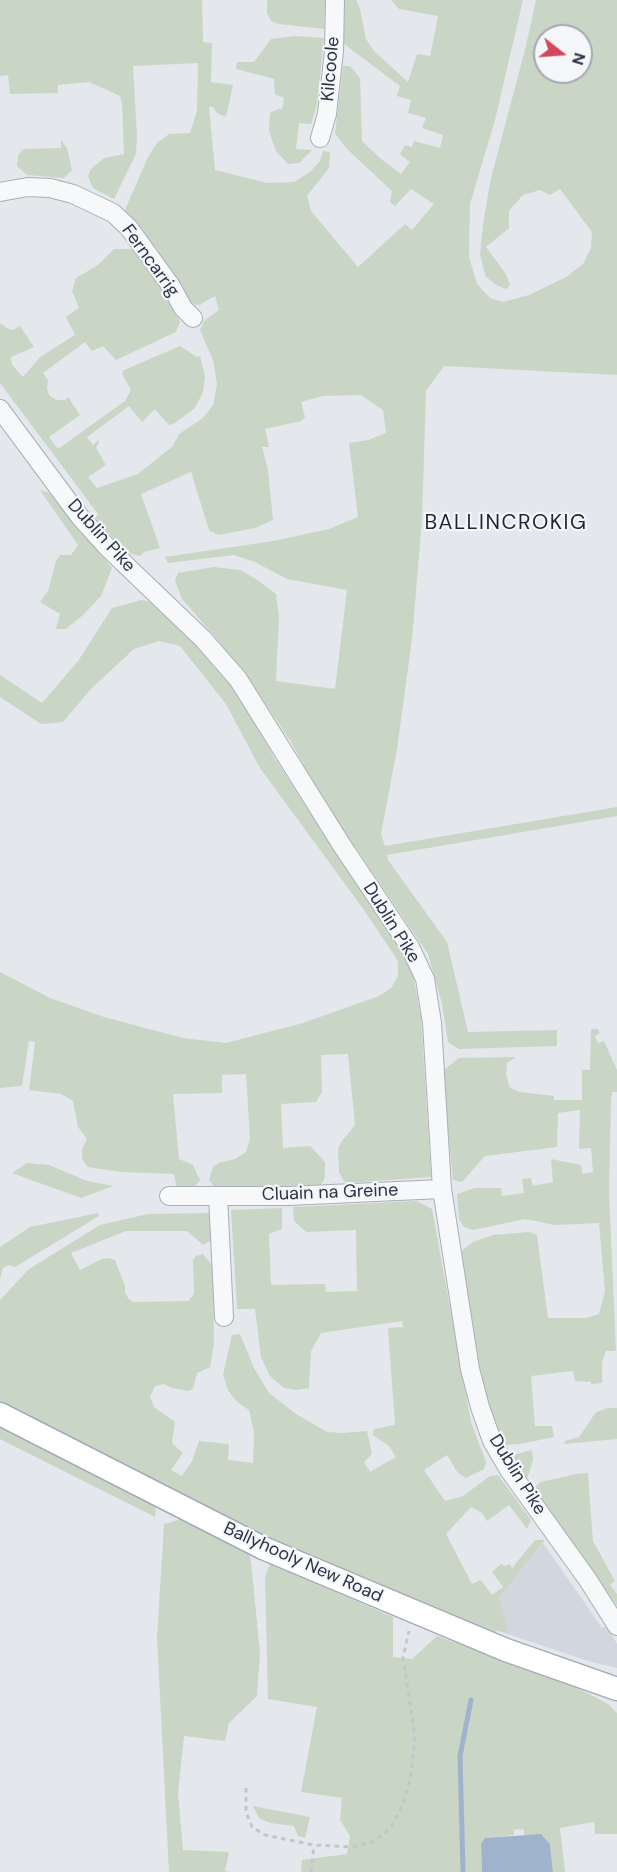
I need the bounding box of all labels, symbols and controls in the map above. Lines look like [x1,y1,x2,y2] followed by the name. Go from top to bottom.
[533,24,593,84] north arrow
[317,36,345,102] street label: Kilcoole
[567,50,591,67] text: N
[117,221,183,301] street label: Ferncarrig
[63,495,139,577] street label: Dublin Pike
[425,510,587,536] district label: BALLINCROKIG
[358,879,424,967] street label: Dublin Pike
[261,1180,399,1206] street label: Cluain na Greine
[484,1431,550,1519] street label: Dublin Pike
[220,1518,386,1608] street label: Ballyhooly New Road

